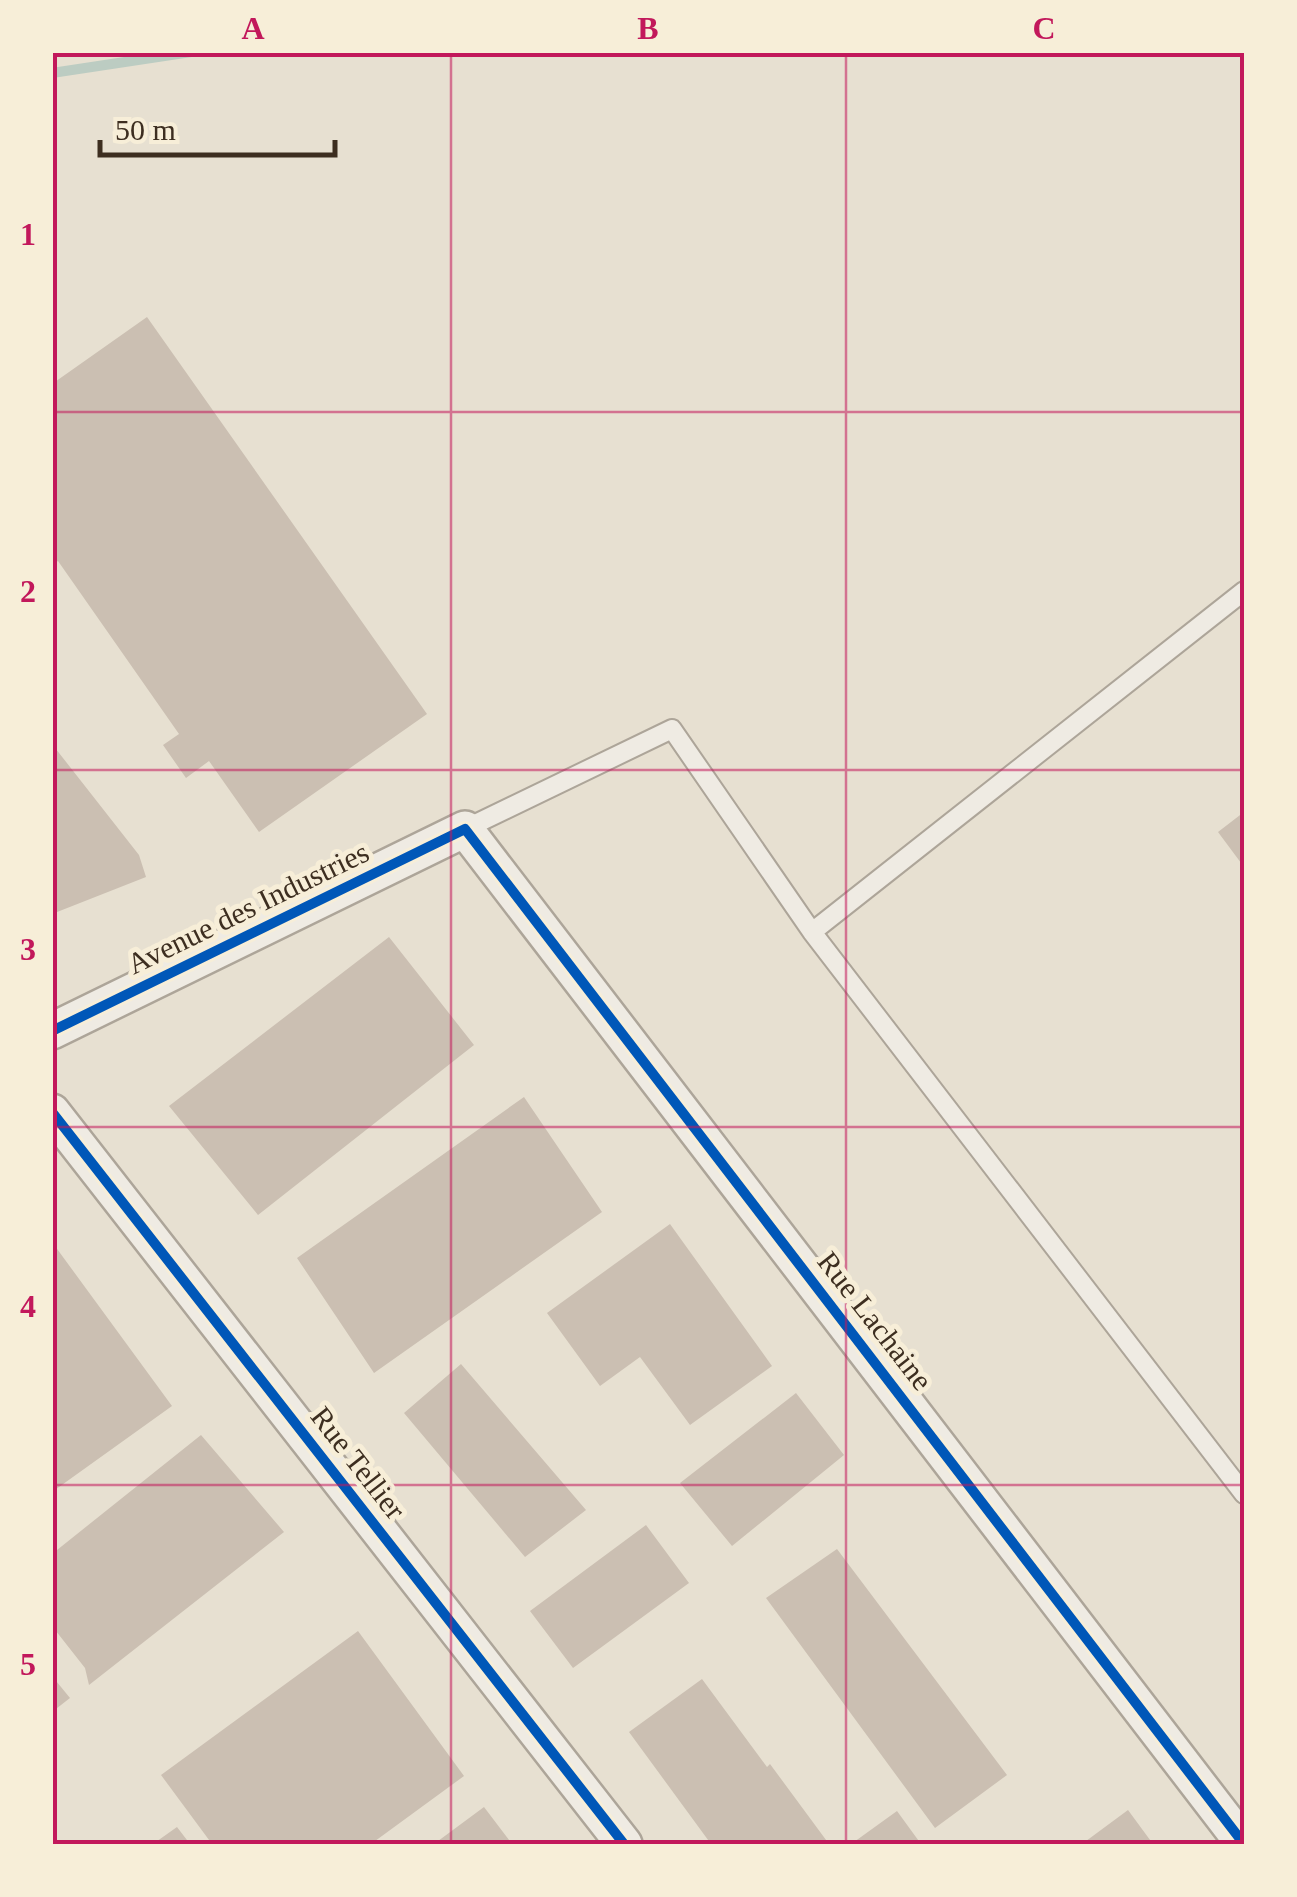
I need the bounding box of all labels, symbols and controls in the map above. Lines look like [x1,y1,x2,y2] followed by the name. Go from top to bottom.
[241,10,265,46] text: A
[637,10,659,46] text: B
[1032,10,1056,46] text: C
[100,95,335,157] scale bar
[115,113,176,146] text: 50 m
[20,216,36,252] text: 1
[20,573,36,609] text: 2
[122,835,374,980] street label: Avenue des Industries
[20,931,36,967] text: 3
[811,1245,939,1396] street label: Rue Lachaine
[20,1288,36,1324] text: 4
[304,1400,412,1525] street label: Rue Tellier
[20,1646,36,1682] text: 5

